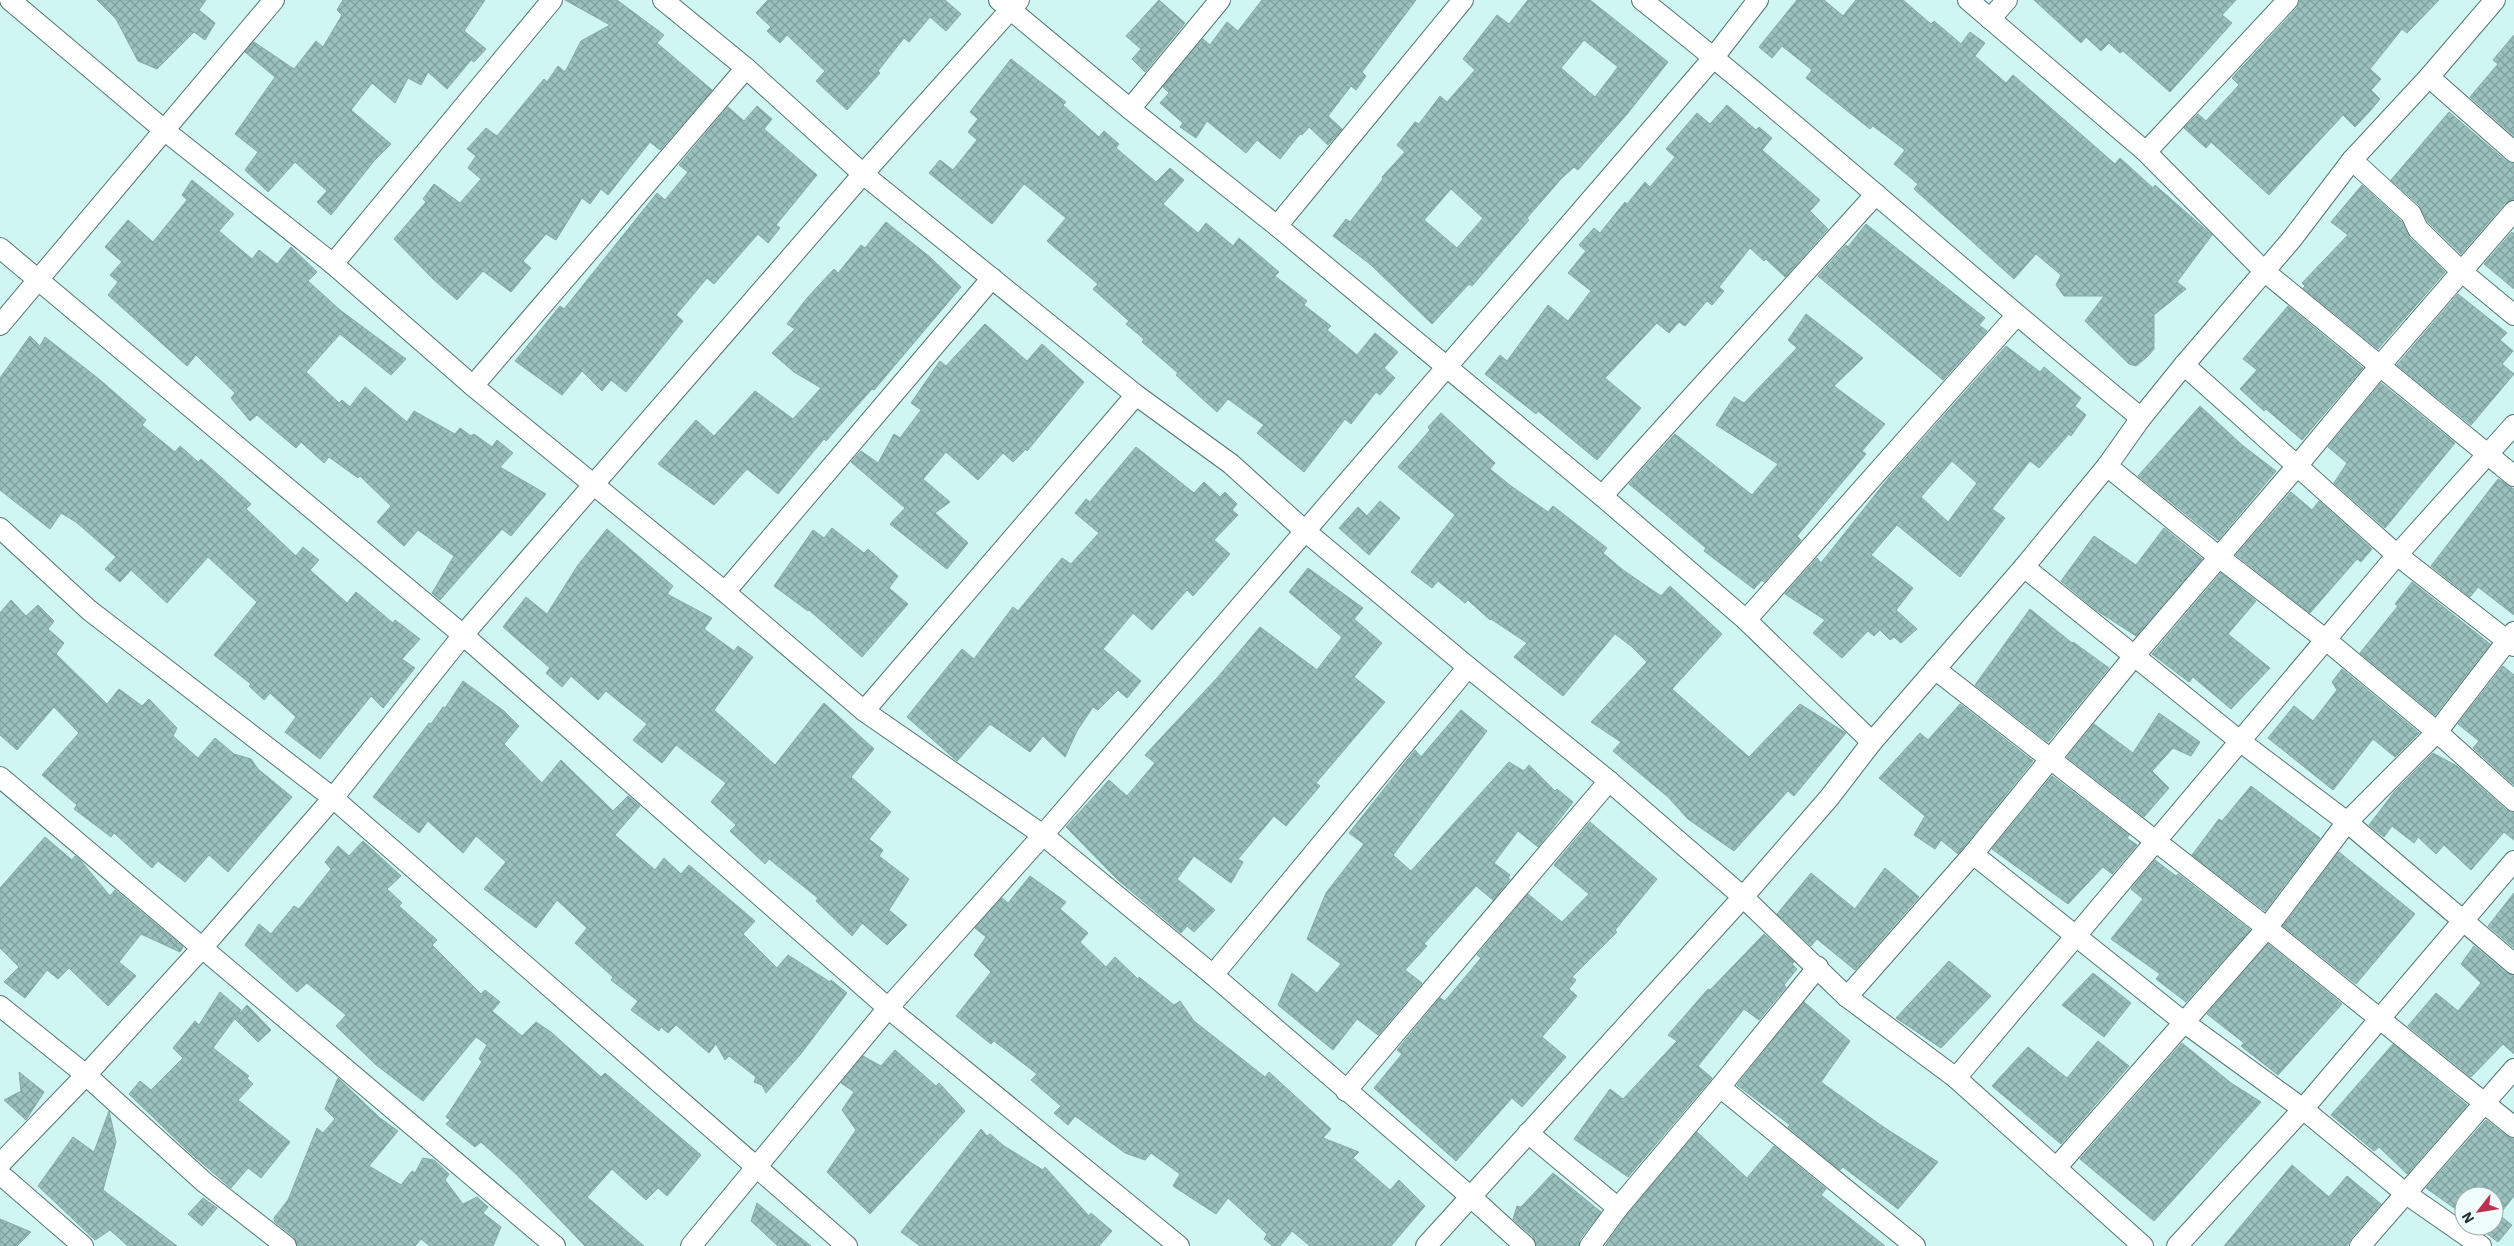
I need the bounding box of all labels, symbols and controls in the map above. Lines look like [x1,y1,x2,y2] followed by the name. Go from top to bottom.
[2454,1186,2504,1236] north arrow
[2458,1209,2478,1227] text: N

